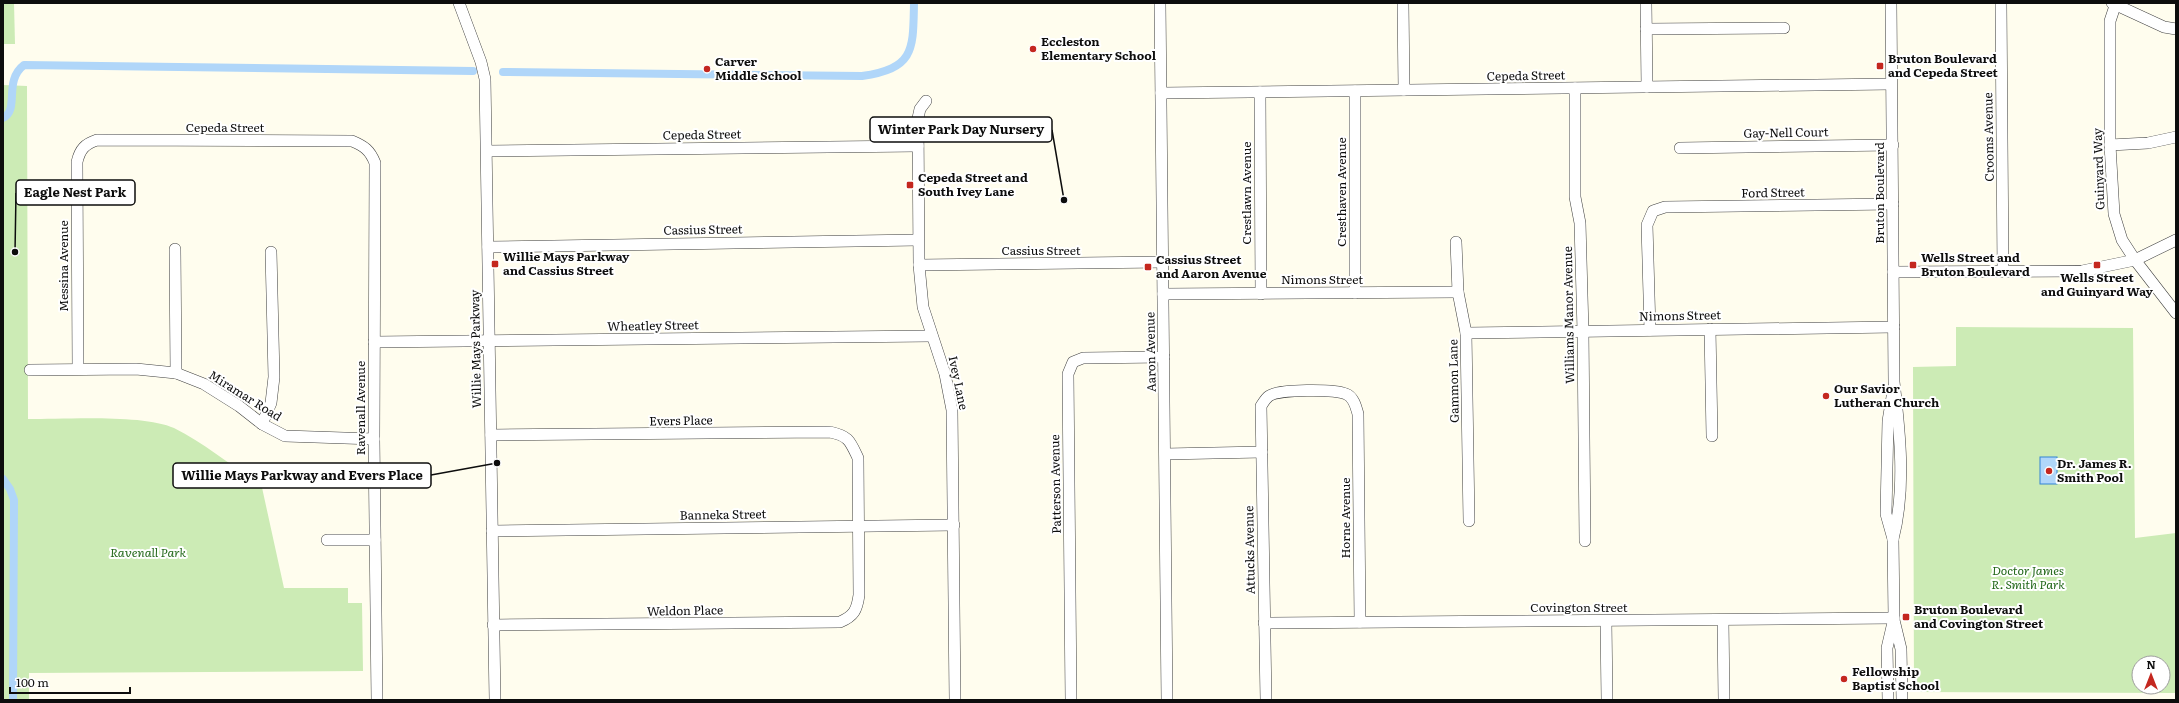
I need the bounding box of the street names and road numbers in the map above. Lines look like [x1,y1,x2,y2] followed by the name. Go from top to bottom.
[1486,65,1566,85] street label: Cepeda Street
[1978,92,1998,182] street label: Crooms Avenue
[186,118,264,136] street label: Cepeda Street
[1743,122,1829,142] street label: Gay-Nell Court
[662,124,742,144] street label: Cepeda Street
[2088,128,2108,210] street label: Guinyard Way
[1332,137,1350,247] street label: Cresthaven Avenue
[1237,142,1255,245] street label: Crestlawn Avenue
[1870,142,1888,244] street label: Bruton Boulevard
[1741,182,1805,202] street label: Ford Street
[663,219,743,239] street label: Cassius Street
[54,220,72,312] street label: Messina Avenue
[1001,241,1081,259] street label: Cassius Street
[1558,246,1578,384] street label: Williams Manor Avenue
[1281,270,1363,288] street label: Nimons Street
[465,289,485,408] street label: Willie Mays Parkway
[1639,305,1721,325] street label: Nimons Street
[1140,312,1160,392] street label: Aaron Avenue
[607,315,699,335] street label: Wheatley Street
[1443,339,1463,423] street label: Gammon Lane
[944,354,973,411] street label: Ivey Lane
[351,361,369,455] street label: Ravenall Avenue
[206,365,286,425] street label: Miramar Road
[649,410,713,430] street label: Evers Place
[1045,434,1065,534] street label: Patterson Avenue
[1336,477,1354,559] street label: Horne Avenue
[680,504,767,524] street label: Banneka Street
[1239,506,1259,594] street label: Attucks Avenue
[1530,598,1628,616] street label: Covington Street
[647,600,723,620] street label: Weldon Place

